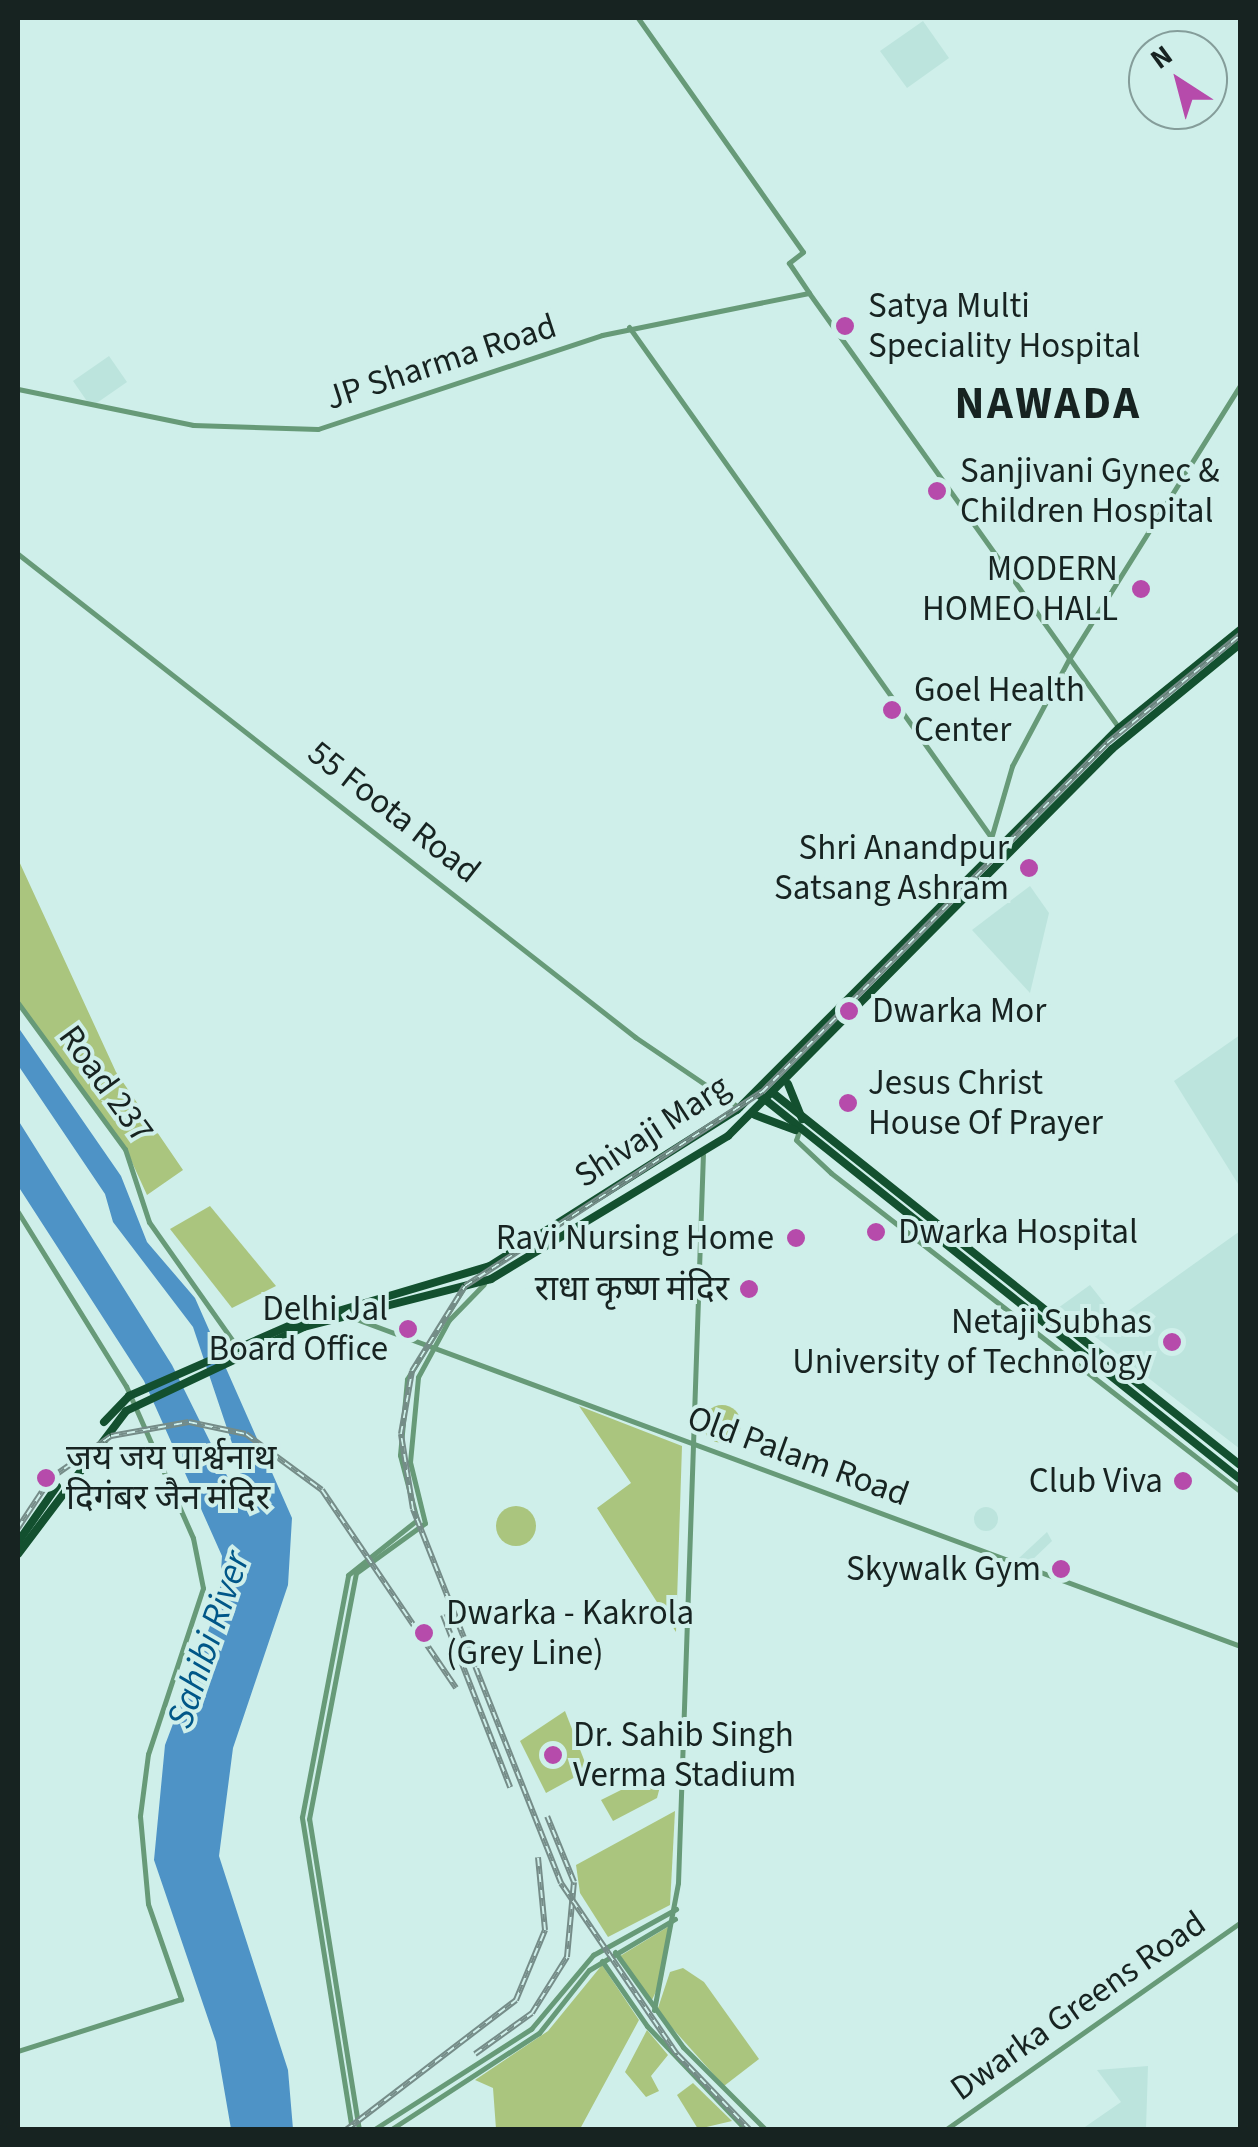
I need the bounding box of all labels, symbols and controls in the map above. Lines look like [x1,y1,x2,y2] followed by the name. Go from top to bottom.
[1128,30,1228,130] north arrow
[1142,36,1181,79] text: N
[868,285,1140,367] place label: Satya Multi Speciality Hospital
[320,305,562,419] street label: JP Sharma Road
[832,313,858,339] marker: Satya Multi Speciality Hospital
[955,378,1141,432] district label: NAWADA
[960,450,1219,532] place label: Sanjivani Gynec & Children Hospital
[924,478,950,504] marker: Sanjivani Gynec & Children Hospital
[922,548,1118,630] place label: MODERN HOMEO HALL
[1128,576,1154,602] marker: MODERN HOMEO HALL
[914,669,1085,751] place label: Goel Health Center
[879,697,905,723] marker: Goel Health Center
[300,732,488,892] street label: 55 Foota Road
[774,827,1009,909] place label: Shri Anandpur Satsang Ashram
[1018,857,1040,879] marker: Shri Anandpur Satsang Ashram
[872,990,1046,1032] place label: Dwarka Mor
[836,998,862,1024] marker: Dwarka Mor
[50,1017,162,1151] street label: Road 237
[868,1062,1103,1144] place label: Jesus Christ House Of Prayer
[567,1065,737,1197] street label: Shivaji Marg
[837,1092,859,1114] marker: Jesus Christ House Of Prayer
[898,1211,1138,1253] place label: Dwarka Hospital
[496,1217,774,1259] place label: Ravi Nursing Home
[863,1219,889,1245] marker: Dwarka Hospital
[783,1225,809,1251] marker: Ravi Nursing Home
[535,1268,729,1310] place label: राधा कृष्ण मंदिर
[738,1278,760,1300] marker: राधा कृष्ण मंदिर
[208,1288,388,1370] place label: Delhi Jal Board Office
[792,1301,1152,1383] place label: Netaji Subhas University of Technology
[397,1318,419,1340] marker: Delhi Jal Board Office
[1161,1331,1183,1353] marker: Netaji Subhas University of Technology
[682,1397,914,1515] street label: Old Palam Road
[66,1437,276,1519] place label: जय जय पार्श्वनाथ दिगंबर जैन मंदिर
[1029,1460,1163,1502] place label: Club Viva
[35,1467,57,1489] marker: जय जय पार्श्वनाथ दिगंबर जैन मंदिर
[1172,1470,1194,1492] marker: Club Viva
[158,1546,260,1734] water label: Sahibi River
[846,1548,1041,1590] place label: Skywalk Gym
[1050,1558,1072,1580] marker: Skywalk Gym
[446,1592,694,1674] place label: Dwarka - Kakrola (Grey Line)
[411,1620,437,1646] marker: Dwarka - Kakrola (Grey Line)
[573,1714,796,1796] place label: Dr. Sahib Singh Verma Stadium
[542,1744,564,1766] marker: Dr. Sahib Singh Verma Stadium
[942,1902,1214,2110] street label: Dwarka Greens Road

